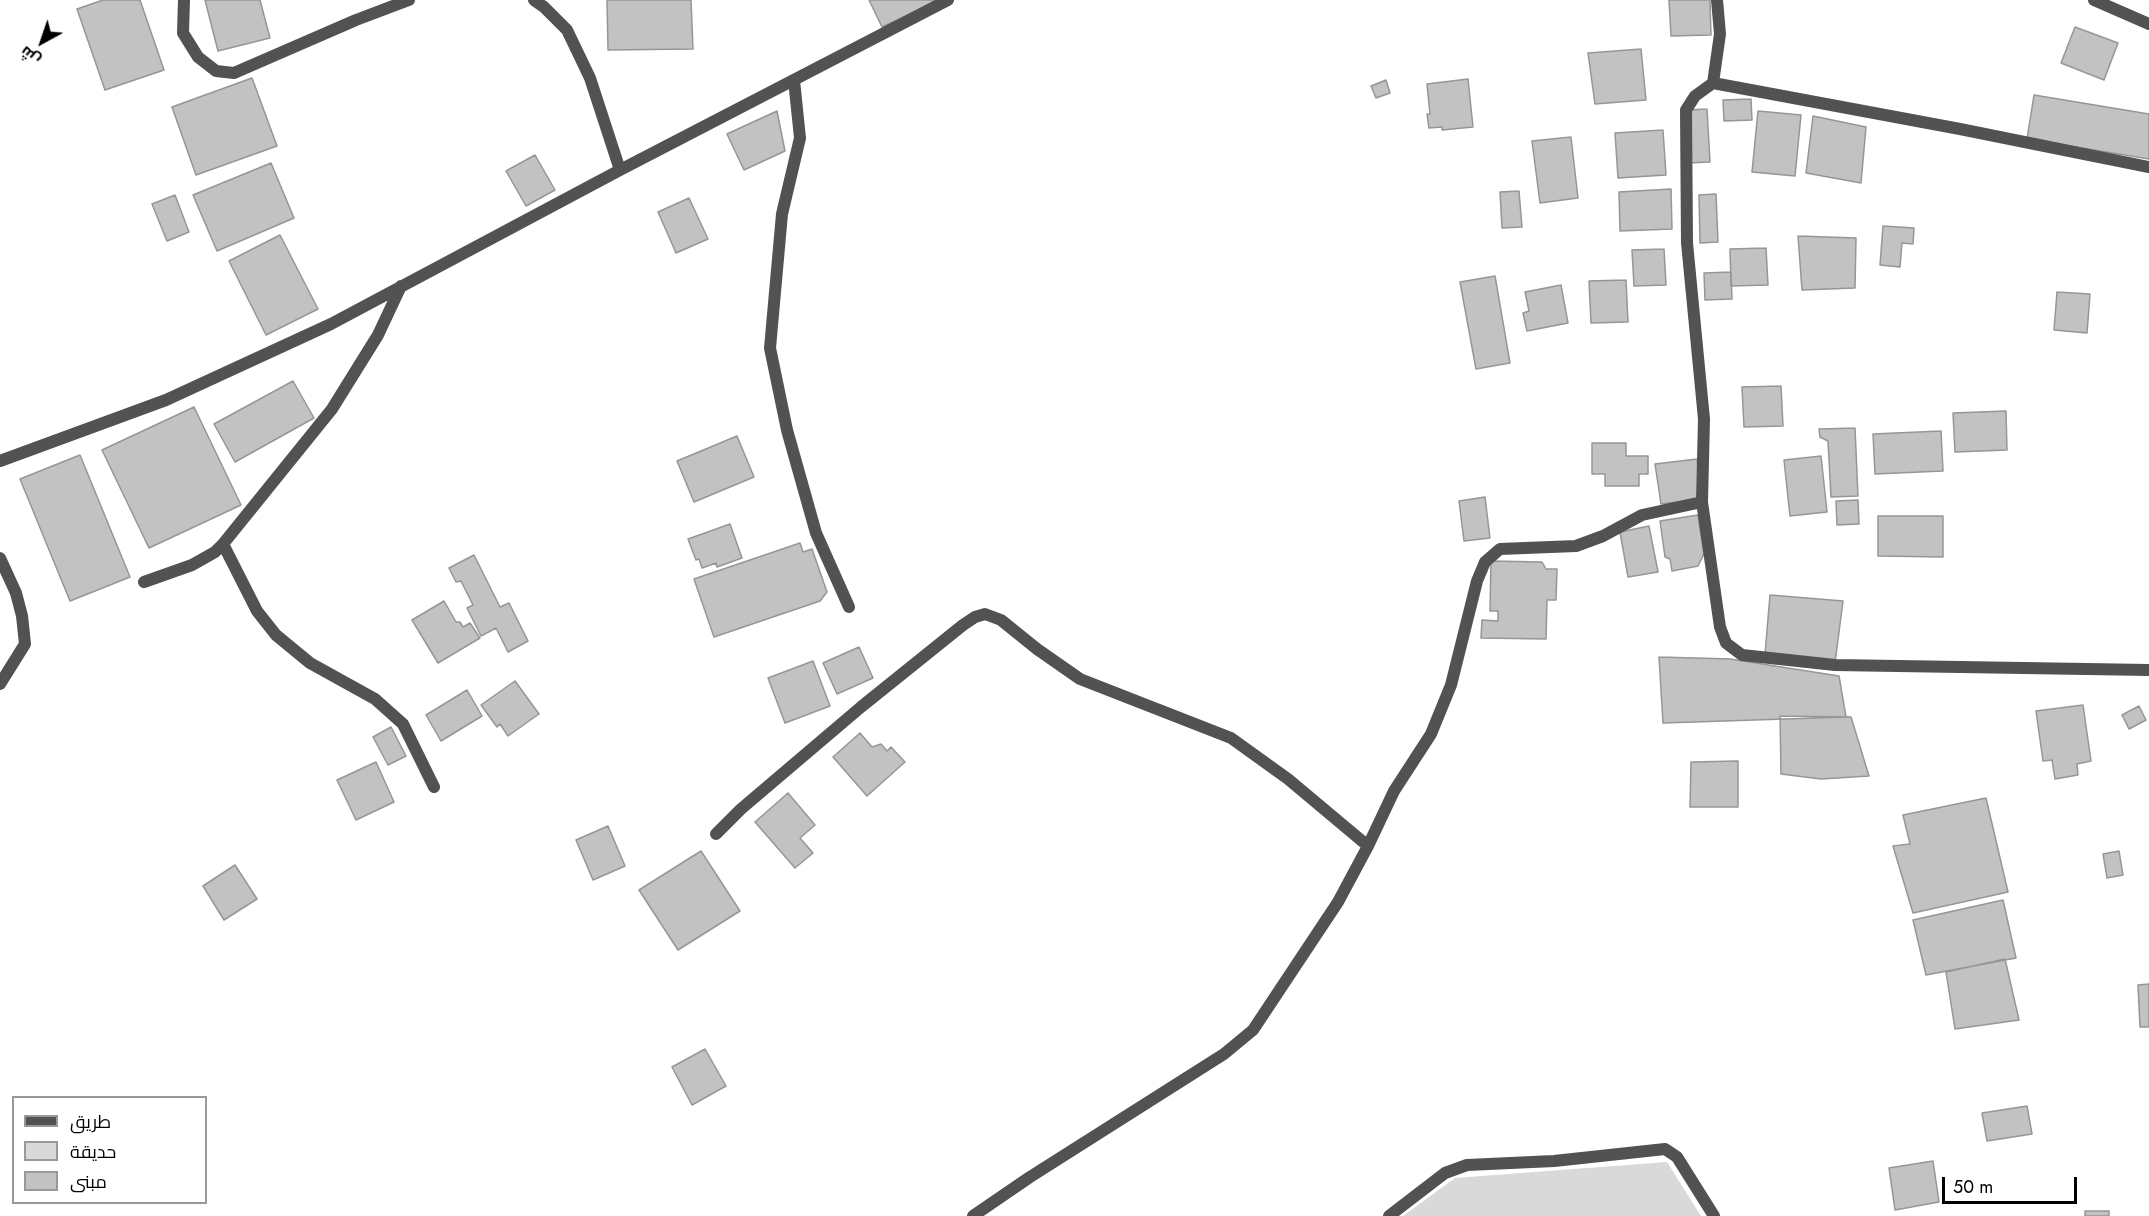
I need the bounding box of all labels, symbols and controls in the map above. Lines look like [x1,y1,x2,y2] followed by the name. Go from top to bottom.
[12,12,72,72] north arrow
[15,41,45,72] text: ش
[12,1096,207,1204] legend
[70,1109,111,1135] text: طريق
[70,1139,116,1165] text: حديقة
[1945,1165,2080,1203] scale bar
[70,1169,107,1195] text: مبنى
[1953,1174,1993,1200] text: 50 m

